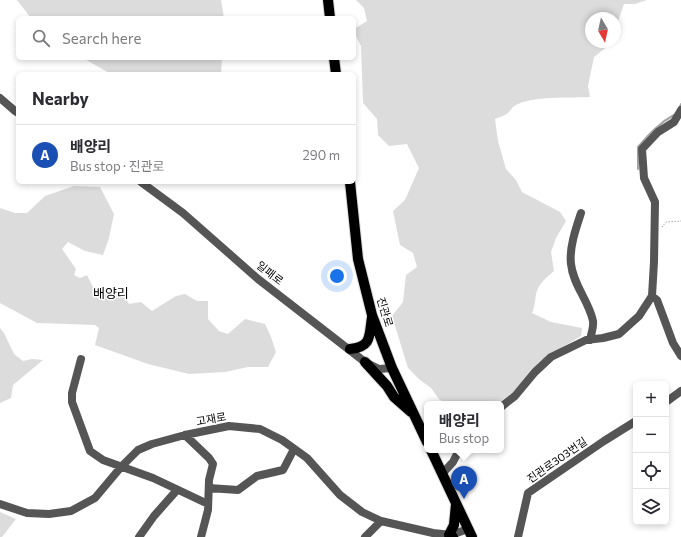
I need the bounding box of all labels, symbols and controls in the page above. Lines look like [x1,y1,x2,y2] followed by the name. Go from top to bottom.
[585,12,621,48] north arrow
[16,16,356,60] search box
[30,27,52,49] icon: search
[62,29,141,47] text: Search here
[32,88,89,109] text: Nearby
[70,137,111,155] text: 배양리
[40,147,50,163] text: A
[303,147,340,163] text: 290 m
[70,158,165,174] text: Bus stop · 진관로
[254,258,286,287] street label: 일패로
[327,266,347,286] your location
[93,285,129,301] district label: 배양리
[375,295,396,328] street label: 진관로
[633,381,669,525] map controls
[633,381,669,417] button: +
[424,401,504,453] popup
[195,409,227,428] street label: 고재로
[439,411,480,429] text: 배양리
[633,417,669,453] button: −
[439,430,489,446] text: Bus stop
[524,434,589,485] street label: 진관로303번길
[633,453,669,489] button: locate
[451,466,477,499] pin: A
[633,489,669,525] button: layers

